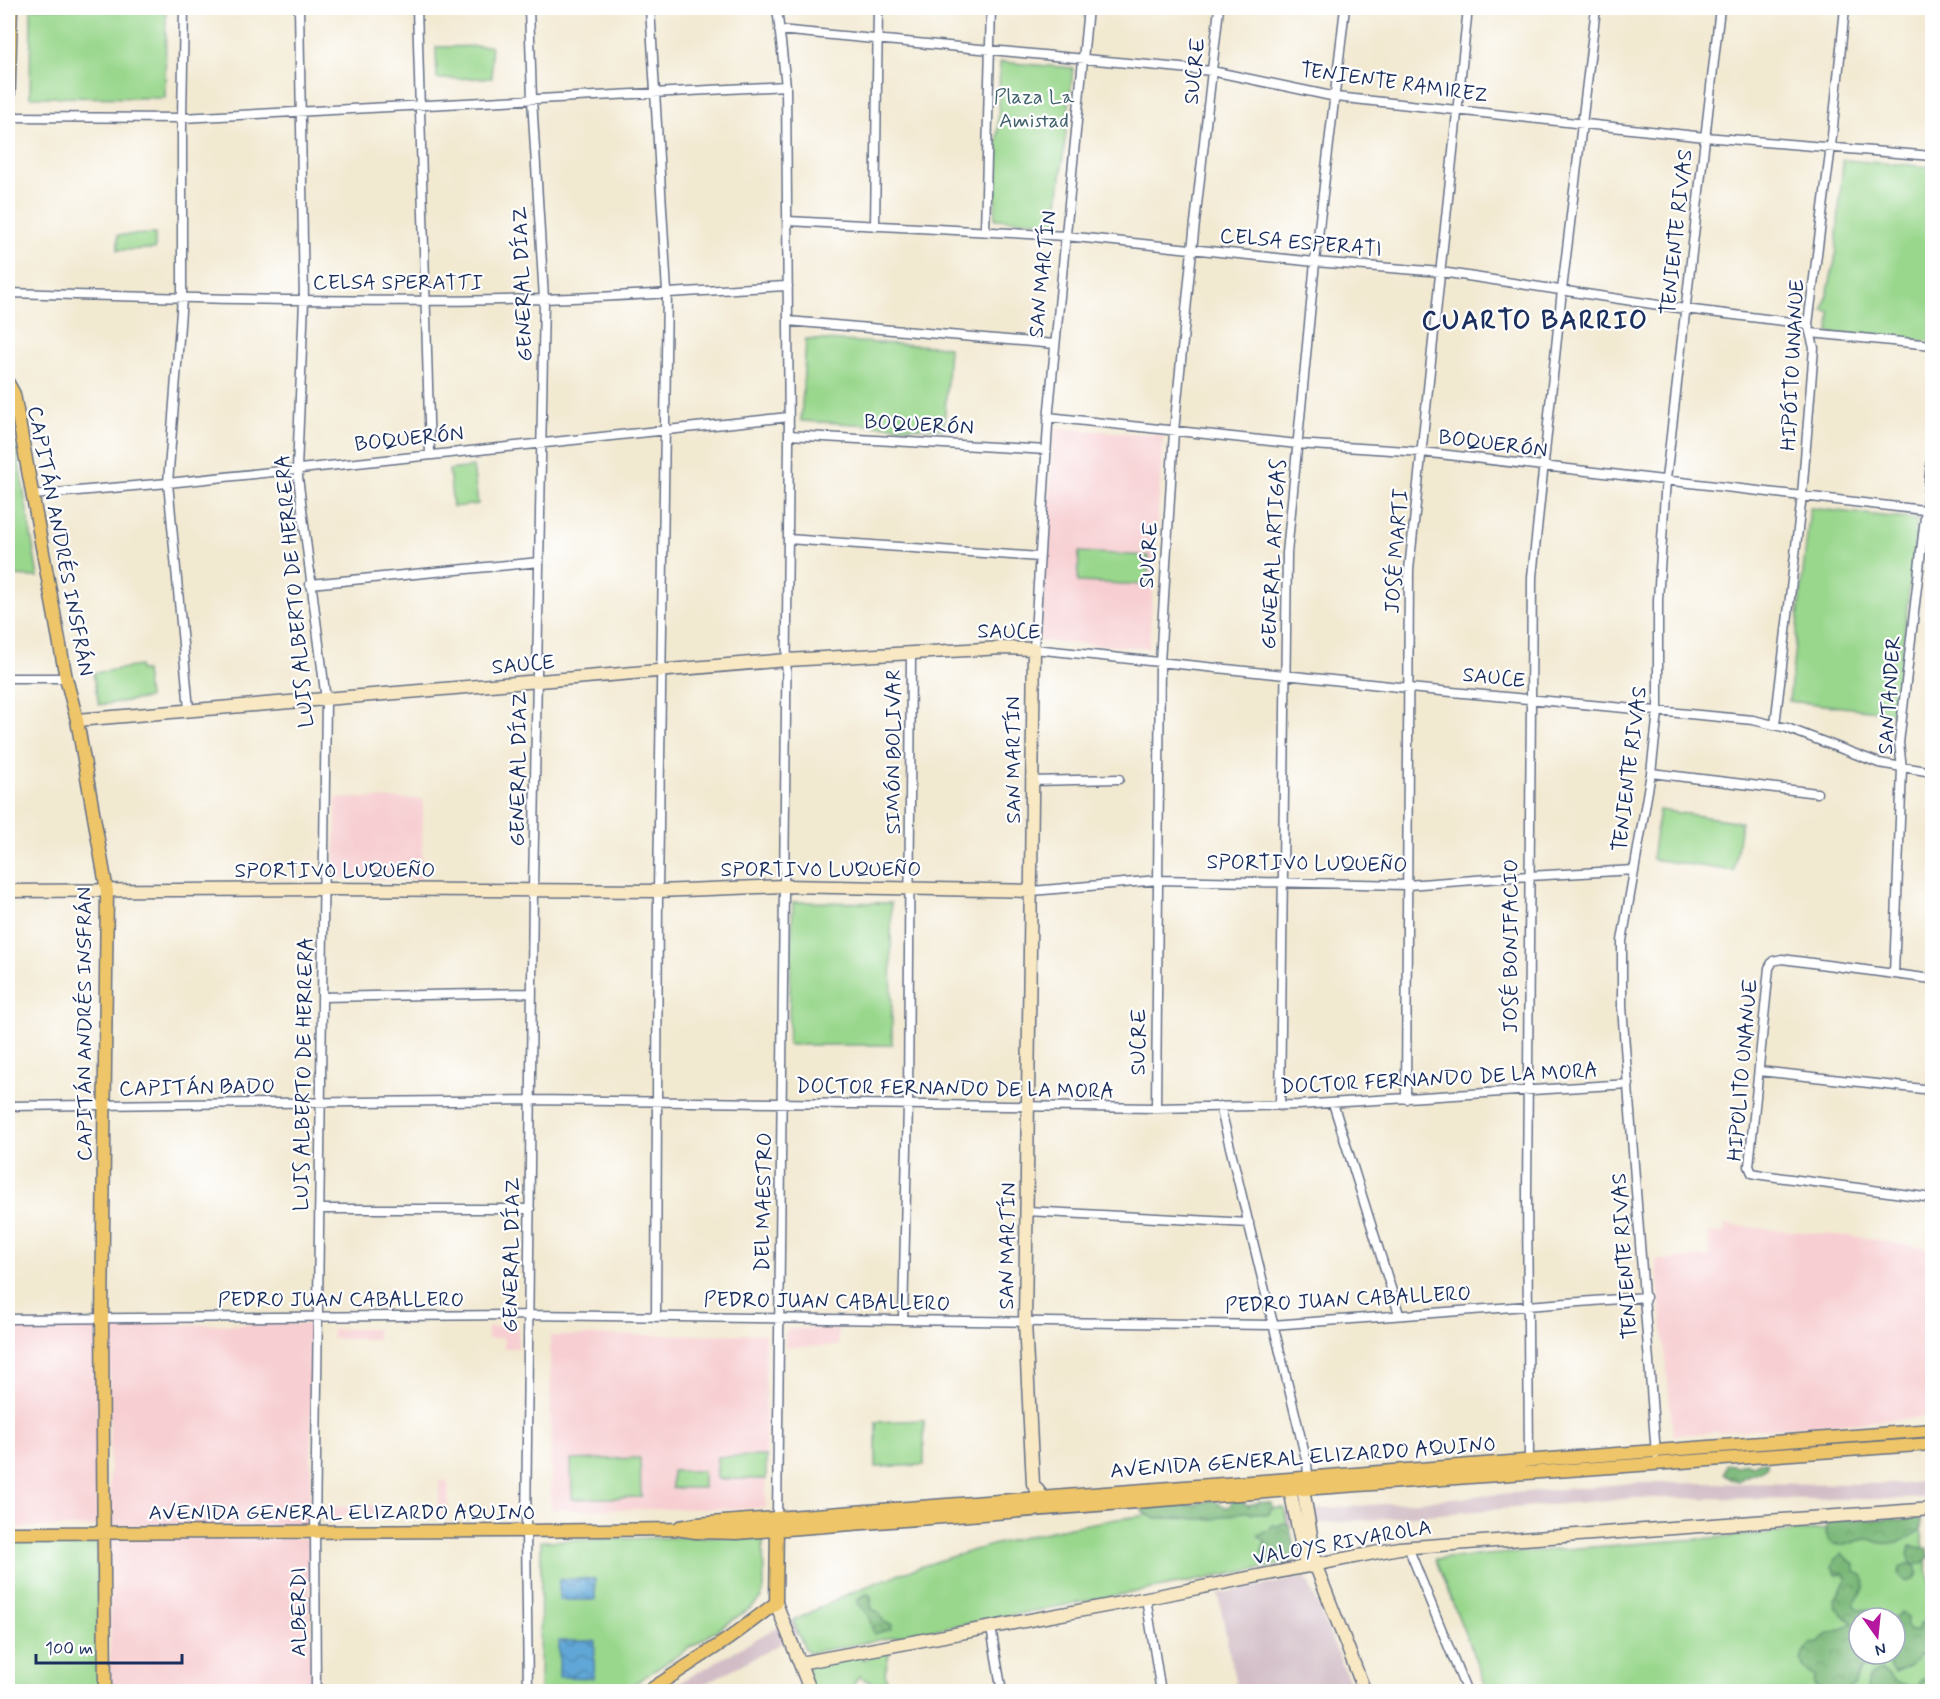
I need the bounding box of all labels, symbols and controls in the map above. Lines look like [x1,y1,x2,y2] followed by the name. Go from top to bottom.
[1178,36,1212,106] street label: SUCRE
[1298,56,1489,110] street label: TENIENTE RAMIREZ
[994,83,1075,135] park label: Plaza La Amistad
[1654,148,1700,316] street label: TENIENTE RIVAS
[506,206,540,362] street label: GENERAL DÍAZ
[1022,209,1064,339] street label: SAN MARTÍN
[1219,222,1383,264] street label: CELSA ESPERATI
[313,269,483,297] street label: CELSA SPERATTI
[1775,279,1811,452] street label: HIPÓITO UNANUE
[1421,304,1649,339] district label: CUARTO BARRIO
[20,404,100,679] street label: CAPITÁN ANDRÉS INSFRÁN
[863,408,974,442] street label: BOQUERÓN
[353,419,465,459] street label: BOQUERÓN
[1437,423,1549,465] street label: BOQUERÓN
[269,453,321,729] street label: LUIS ALBERTO DE HERRERA
[1255,458,1293,650] street label: GENERAL ARTIGAS
[1379,488,1415,615] street label: JOSÉ MARTI
[1133,521,1165,589] street label: SUCRE
[977,617,1041,647] street label: SAUCE
[1872,634,1908,755] street label: SANTANDER
[490,648,556,682] street label: SAUCE
[1461,661,1527,695] street label: SAUCE
[880,669,908,834] street label: SIMÓN BOLIVAR
[1606,685,1654,854] street label: TENIENTE RIVAS
[504,691,534,847] street label: GENERAL DÍAZ
[1000,696,1028,824] street label: SAN MARTÍN
[1206,848,1408,880] street label: SPORTIVO LUQUEÑO
[721,856,921,884] street label: SPORTIVO LUQUEÑO
[235,857,435,885] street label: SPORTIVO LUQUEÑO
[1497,859,1525,1033] street label: JOSÉ BONIFACIO
[71,887,99,1161] street label: CAPITÁN ANDRÉS INSFRÁN
[288,937,320,1211] street label: LUIS ALBERTO DE HERRERA
[1721,978,1765,1162] street label: HIPOLITO UNANUE
[1124,1008,1154,1076] street label: SUCRE
[1279,1057,1599,1101] street label: DOCTOR FERNANDO DE LA MORA
[796,1072,1114,1106] street label: DOCTOR FERNANDO DE LA MORA
[119,1073,275,1103] street label: CAPITÁN BADO
[749,1132,779,1272] street label: DEL MAESTRO
[1605,1172,1645,1340] street label: TENIENTE RIVAS
[497,1177,527,1333] street label: GENERAL DÍAZ
[993,1182,1023,1310] street label: SAN MARTÍN
[1224,1280,1472,1320] street label: PEDRO JUAN CABALLERO
[218,1286,464,1314] street label: PEDRO JUAN CABALLERO
[703,1286,951,1318] street label: PEDRO JUAN CABALLERO
[1109,1431,1497,1485] street label: AVENIDA GENERAL ELIZARDO AQUINO
[149,1499,535,1527] street label: AVENIDA GENERAL ELIZARDO AQUINO
[1251,1514,1434,1572] street label: VALOYS RIVAROLA
[285,1567,313,1657] street label: ALBERDI
[1847,1606,1907,1666] north arrow
[36,1627,182,1665] scale bar
[45,1637,93,1661] text: 100 m
[1873,1638,1888,1661] text: N

